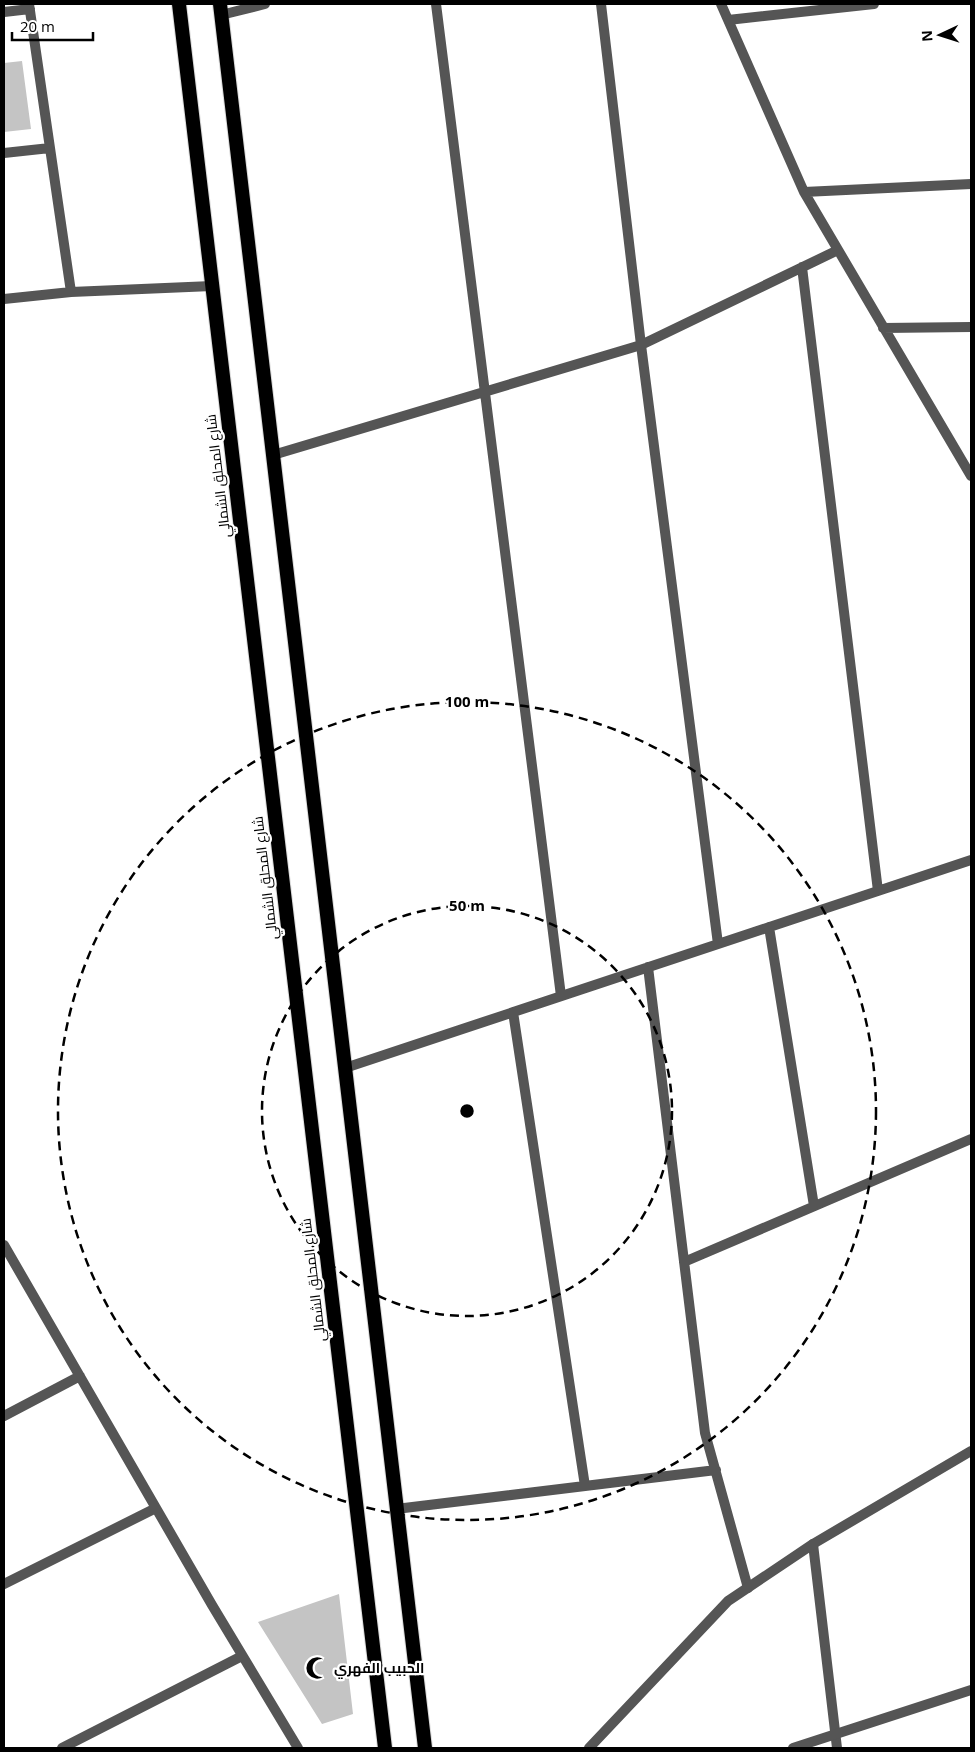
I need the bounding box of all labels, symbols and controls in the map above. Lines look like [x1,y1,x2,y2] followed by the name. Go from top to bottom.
[12,10,94,42] scale bar
[915,10,965,60] north arrow
[20,16,55,36] text: 20 m
[917,30,936,42] text: N
[201,413,237,539] street label: شارع المحلق الشمالي
[445,691,489,711] text: 100 m
[248,815,284,941] street label: شارع المحلق الشمالي
[449,895,485,915] text: 50 m
[458,1102,476,1120] centre of rings
[296,1217,332,1343] street label: شارع المحلق الشمالي
[304,1655,330,1681] mosque icon: الحبيب الفهري
[334,1658,424,1679] place label: الحبيب الفهري

